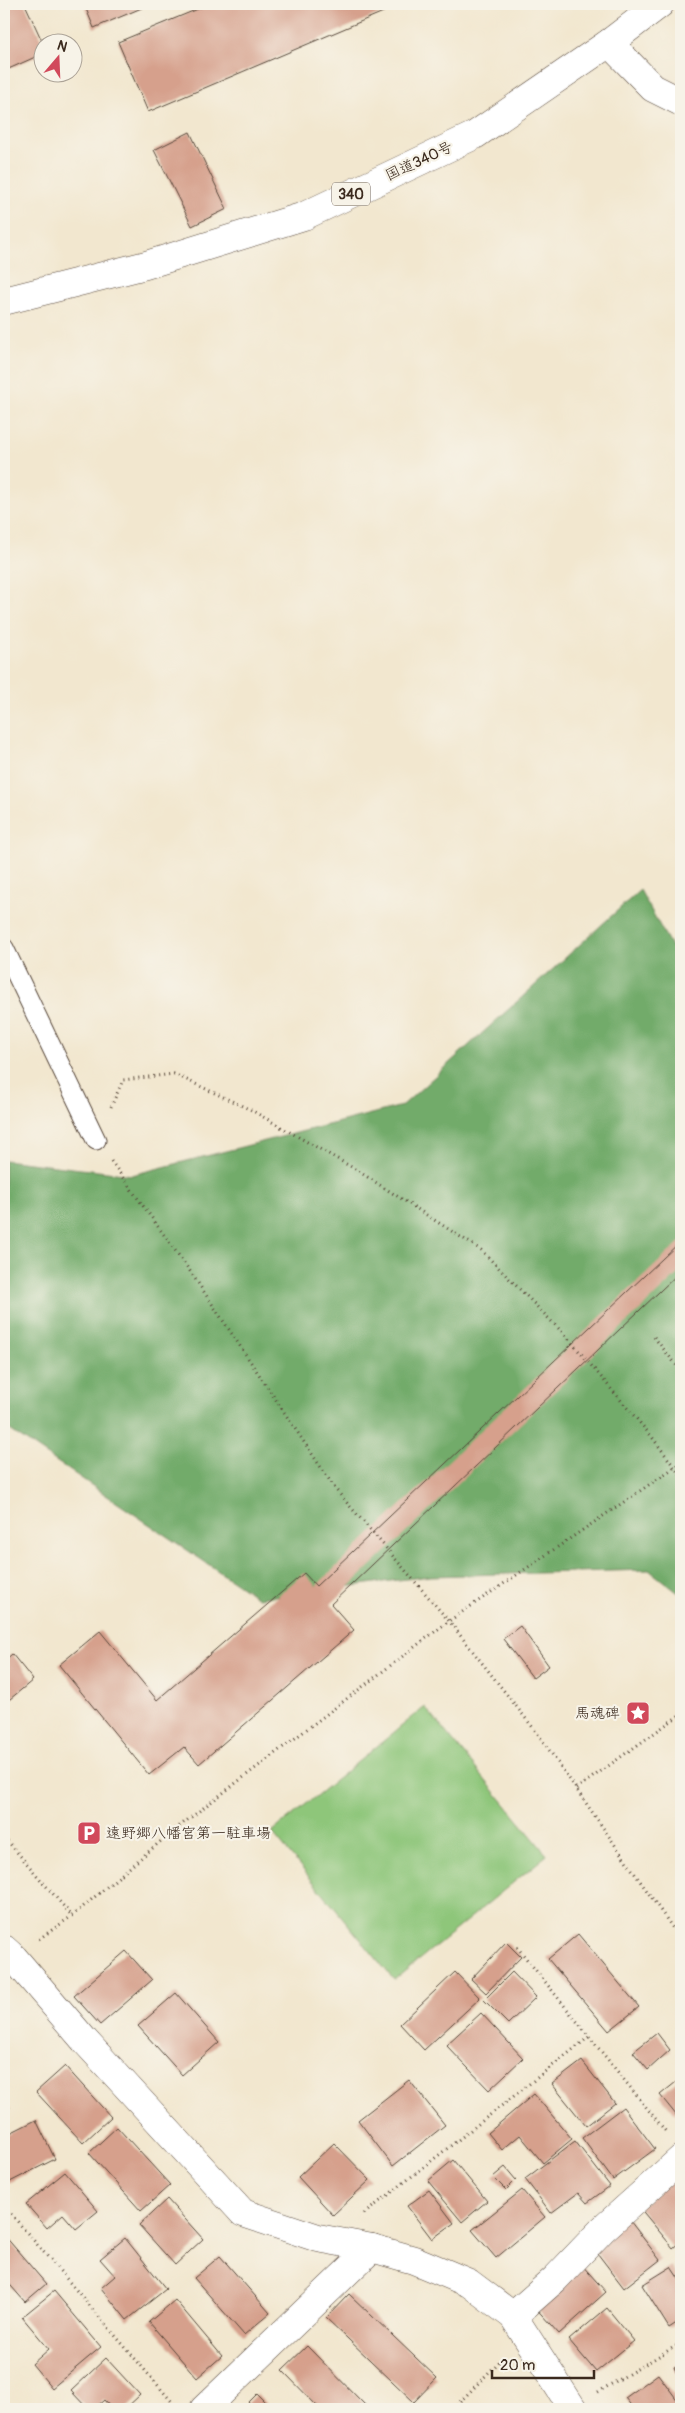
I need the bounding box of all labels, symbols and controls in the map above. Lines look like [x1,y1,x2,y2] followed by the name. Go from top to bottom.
[32,32,82,82] north arrow
[55,37,69,56] text: N
[382,138,456,185] street label: 国道340号
[332,182,370,205] road number: 340
[625,1700,651,1726] place icon: 馬魂碑
[575,1704,620,1723] place label: 馬魂碑
[76,1820,102,1846] parking icon: 遠野郷八幡宮第一駐車場
[106,1824,271,1843] place label: 遠野郷八幡宮第一駐車場
[492,2348,595,2380] scale bar
[500,2356,535,2375] text: 20 m

